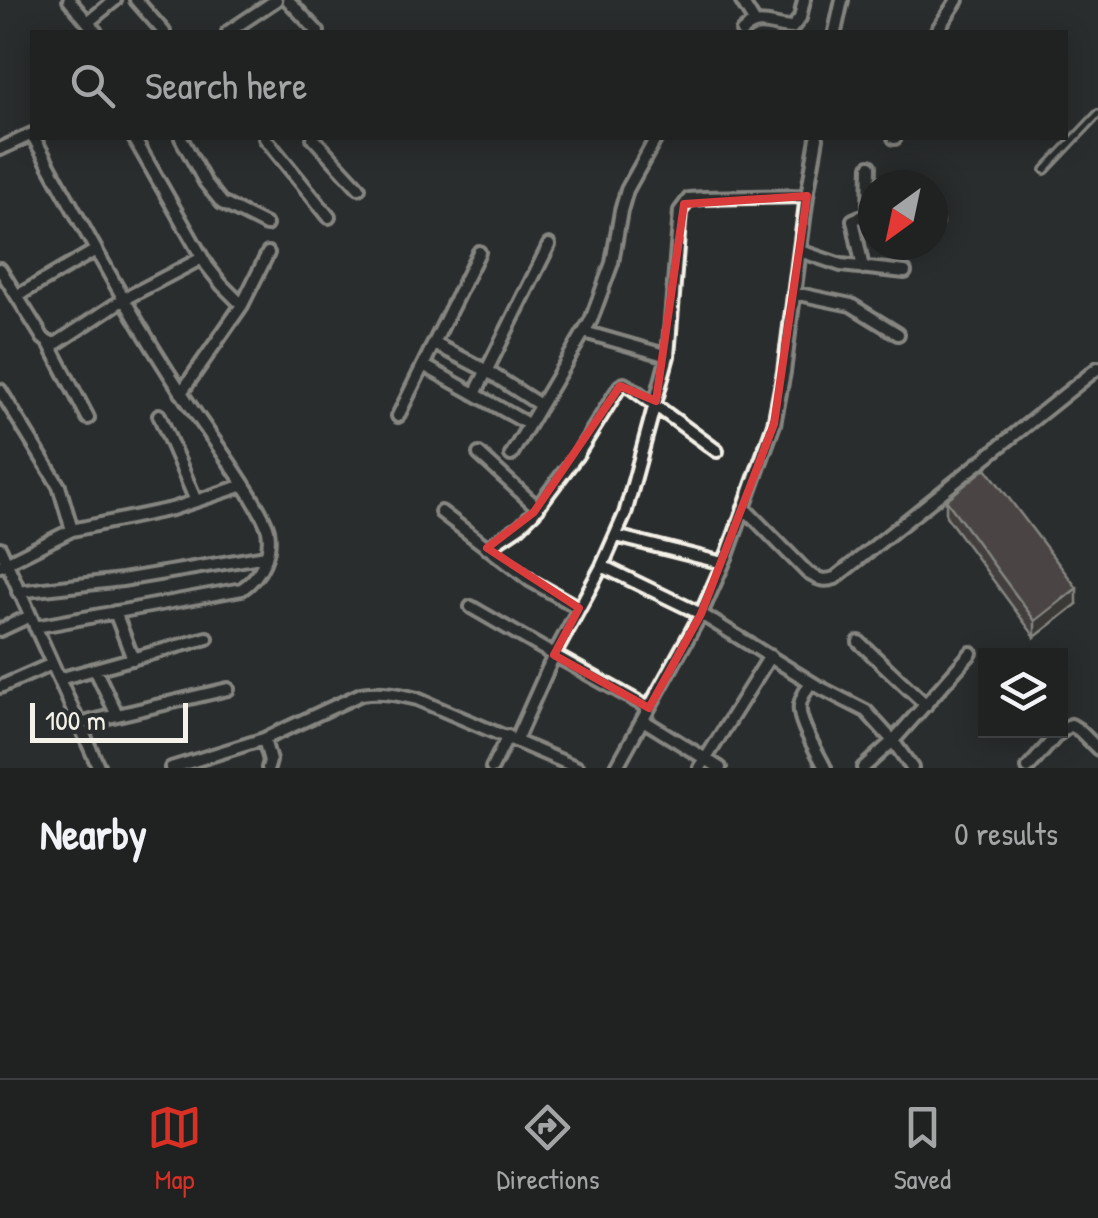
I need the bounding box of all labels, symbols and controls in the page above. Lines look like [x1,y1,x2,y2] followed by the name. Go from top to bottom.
[30,30,1068,140] search box
[65,58,120,113] icon: search
[145,59,307,111] text: Search here
[858,170,948,260] north arrow
[978,648,1068,738] map controls
[978,648,1068,738] button: layers
[30,698,188,742] scale bar
[45,701,106,739] text: 100 m
[40,805,147,862] text: Nearby
[954,812,1058,855] text: 0 results
[147,1100,202,1198] tab: Map
[496,1100,599,1198] tab: Directions
[894,1100,951,1198] tab: Saved

